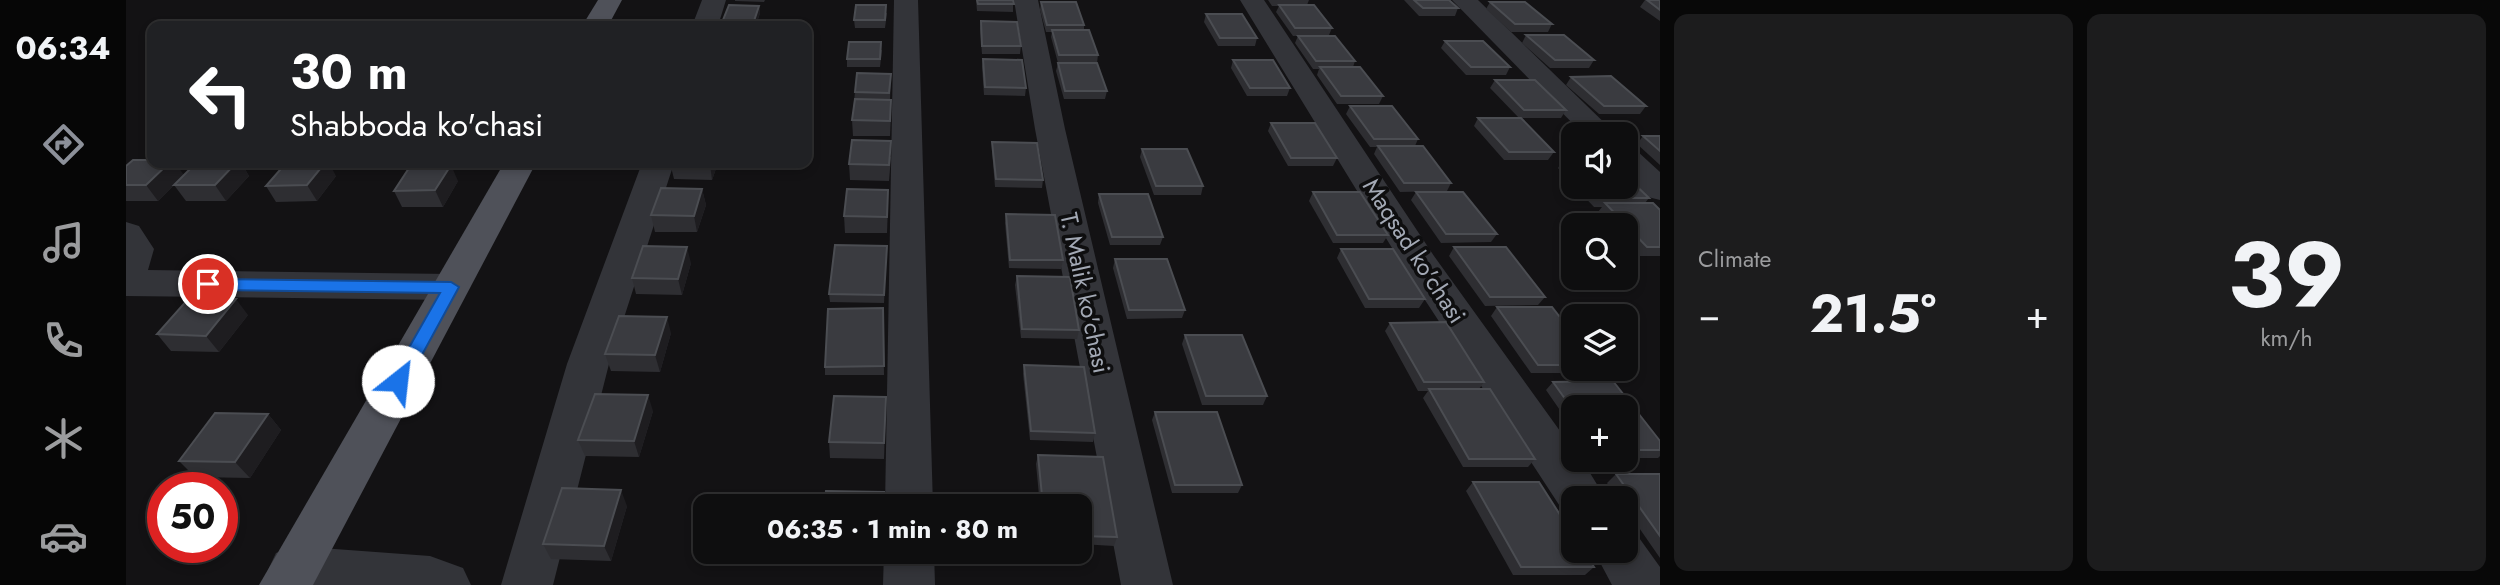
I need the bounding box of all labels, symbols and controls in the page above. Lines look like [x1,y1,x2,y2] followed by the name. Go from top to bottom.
[15,25,111,71] text: 06:34
[290,37,408,107] text: 30 m
[175,49,266,140] icon: left
[290,102,543,148] text: Shabboda ko'chasi
[39,120,88,169] icon: directions
[1561,122,1638,563] map controls
[1561,122,1638,199] button: sound
[1354,171,1474,330] street label: Maqsad ko'chasi
[1051,209,1120,376] street label: T. Malik ko'chasi
[2228,210,2345,341] text: 39
[1561,213,1638,290] button: search
[39,218,88,267] icon: music
[1698,242,1771,276] text: Climate
[178,254,238,314] pin
[189,265,227,303] icon: arrive
[1810,276,1936,352] text: 21.5°
[1698,287,1720,342] text: −
[2026,287,2049,342] text: +
[1561,304,1638,381] button: layers
[39,316,88,365] icon: phone
[2261,321,2312,355] text: km/h
[361,344,435,418] position arrow
[1561,395,1638,472] button: +
[39,414,88,463] icon: climate
[147,472,238,563] speed limit sign: 50
[1561,486,1638,563] button: −
[767,510,1018,548] text: 06:35 · 1 min · 80 m
[39,512,88,561] icon: car

